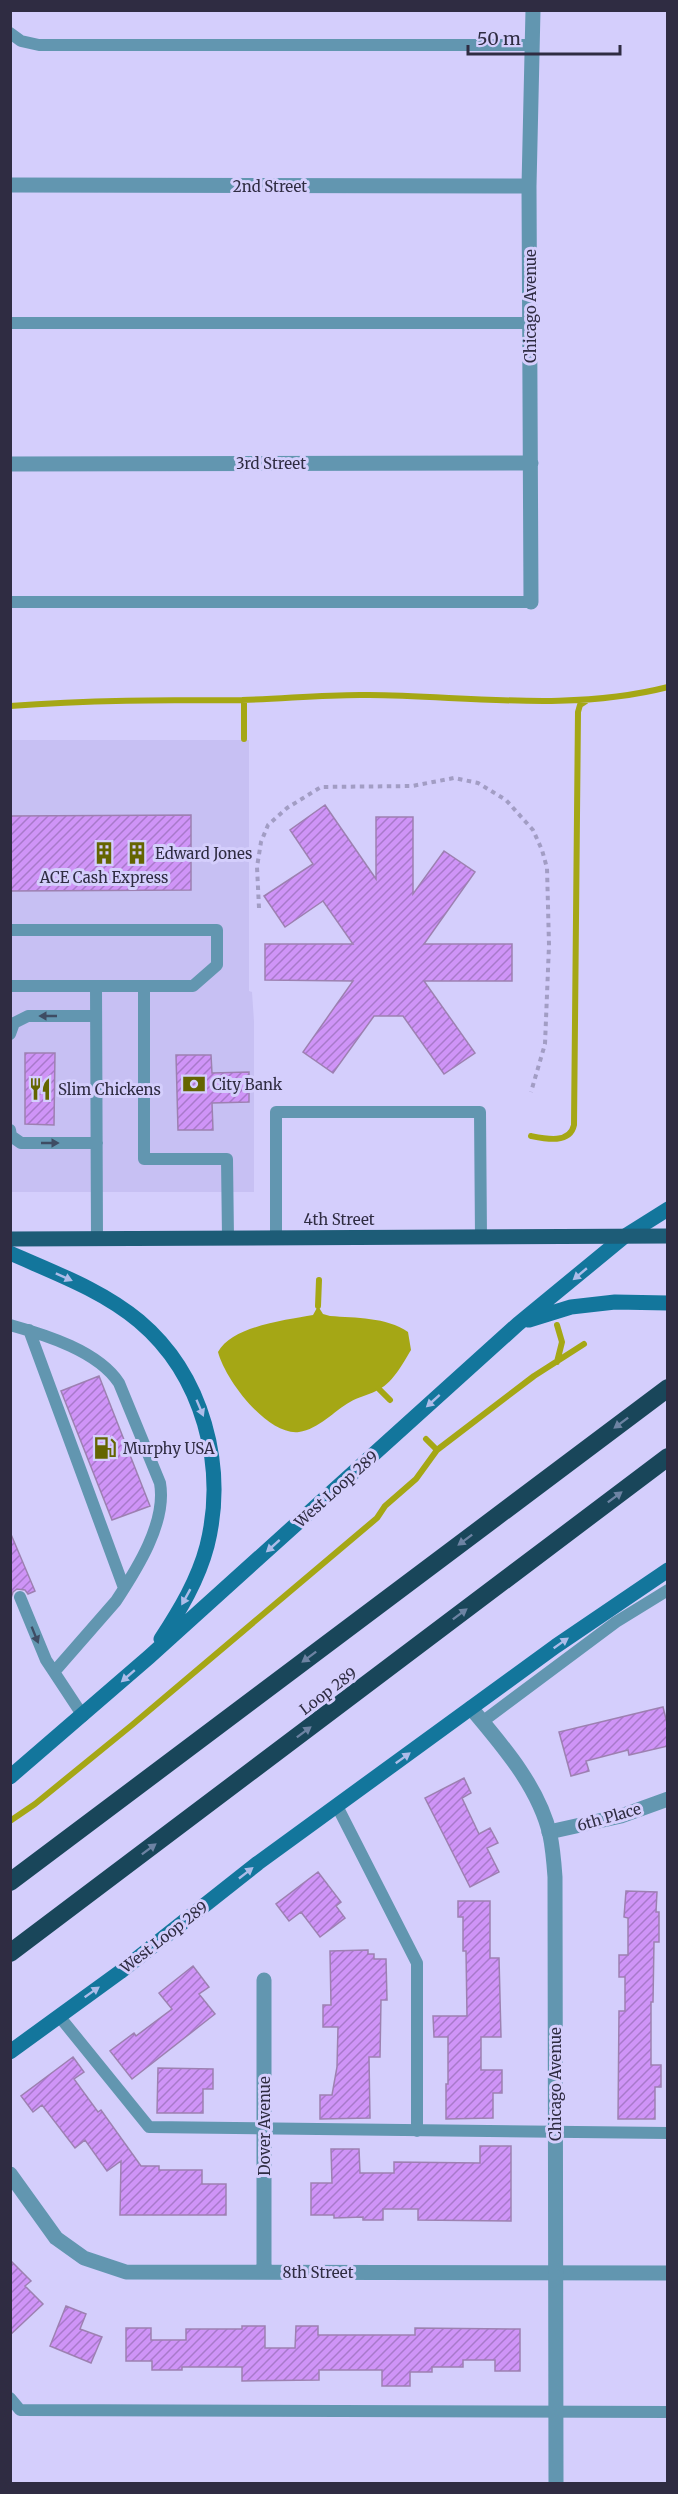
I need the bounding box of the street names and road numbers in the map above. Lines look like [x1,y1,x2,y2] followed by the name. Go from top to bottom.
[233,177,307,196] street label: 2nd Street
[521,249,540,363] street label: Chicago Avenue
[236,454,306,473] street label: 3rd Street
[303,1210,375,1229] street label: 4th Street
[290,1447,382,1532] street label: West Loop 289
[296,1663,360,1719] street label: Loop 289
[575,1799,643,1835] street label: 6th Place
[116,1897,211,1978] street label: West Loop 289
[546,2027,565,2141] street label: Chicago Avenue
[255,2076,274,2176] street label: Dover Avenue
[282,2263,354,2282] street label: 8th Street

